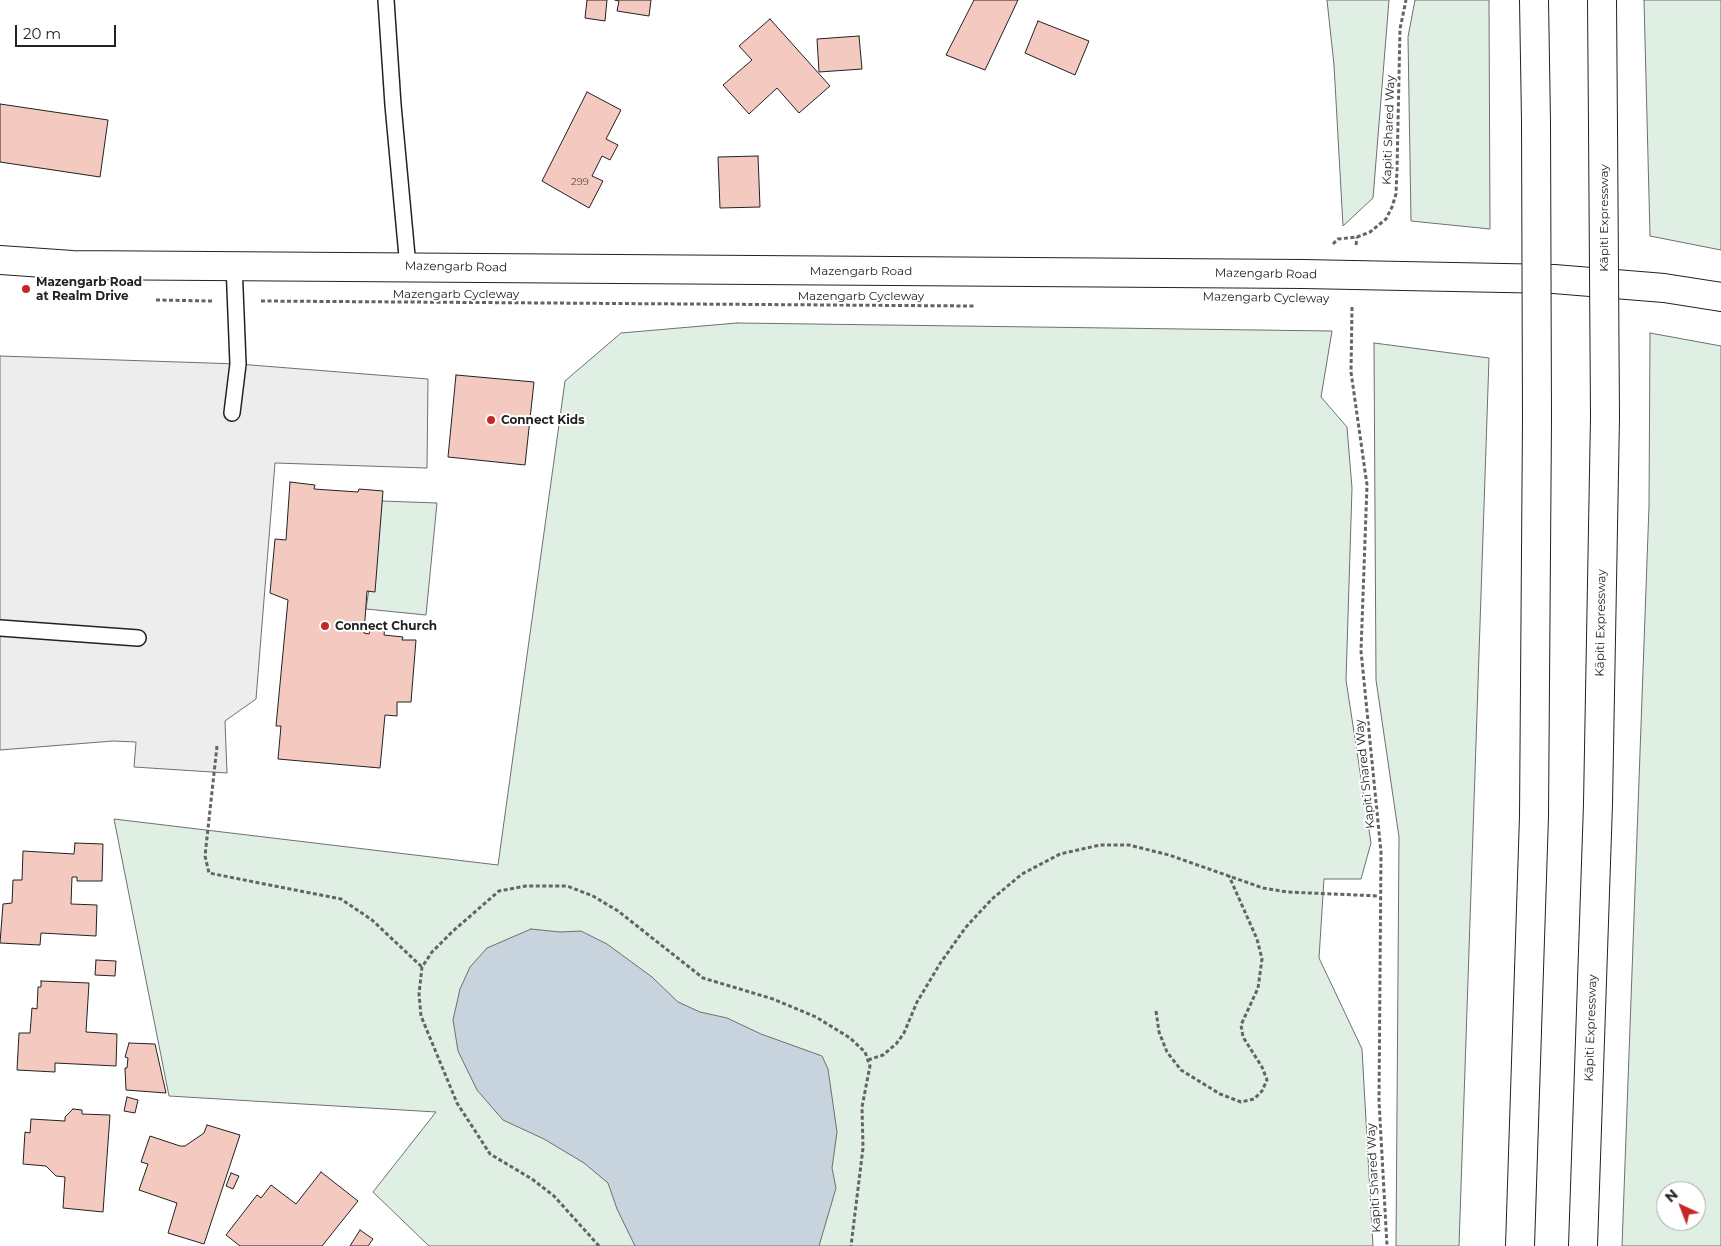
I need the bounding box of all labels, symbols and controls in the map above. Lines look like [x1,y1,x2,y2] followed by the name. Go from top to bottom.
[18,15,119,47] scale bar
[23,24,61,43] text: 20 m
[1380,75,1398,185] street label: Kapiti Shared Way
[1597,164,1611,272] street label: Kāpiti Expressway
[571,176,589,188] house number: 299
[405,259,507,275] street label: Mazengarb Road
[810,264,912,278] street label: Mazengarb Road
[1215,266,1317,282] street label: Mazengarb Road
[36,275,142,303] place label: Mazengarb Road at Realm Drive
[20,283,32,295] marker: Mazengarb Road at Realm Drive
[393,287,519,301] street label: Mazengarb Cycleway
[798,289,924,303] street label: Mazengarb Cycleway
[1203,290,1329,306] street label: Mazengarb Cycleway
[501,413,585,427] place label: Connect Kids
[485,414,497,426] marker: Connect Kids
[1593,569,1609,677] street label: Kāpiti Expressway
[335,619,437,633] place label: Connect Church
[319,620,331,632] marker: Connect Church
[1352,719,1378,829] street label: Kapiti Shared Way
[1582,974,1600,1082] street label: Kāpiti Expressway
[1364,1123,1384,1233] street label: Kapiti Shared Way
[1656,1181,1706,1231] north arrow
[1661,1185,1682,1206] text: N

